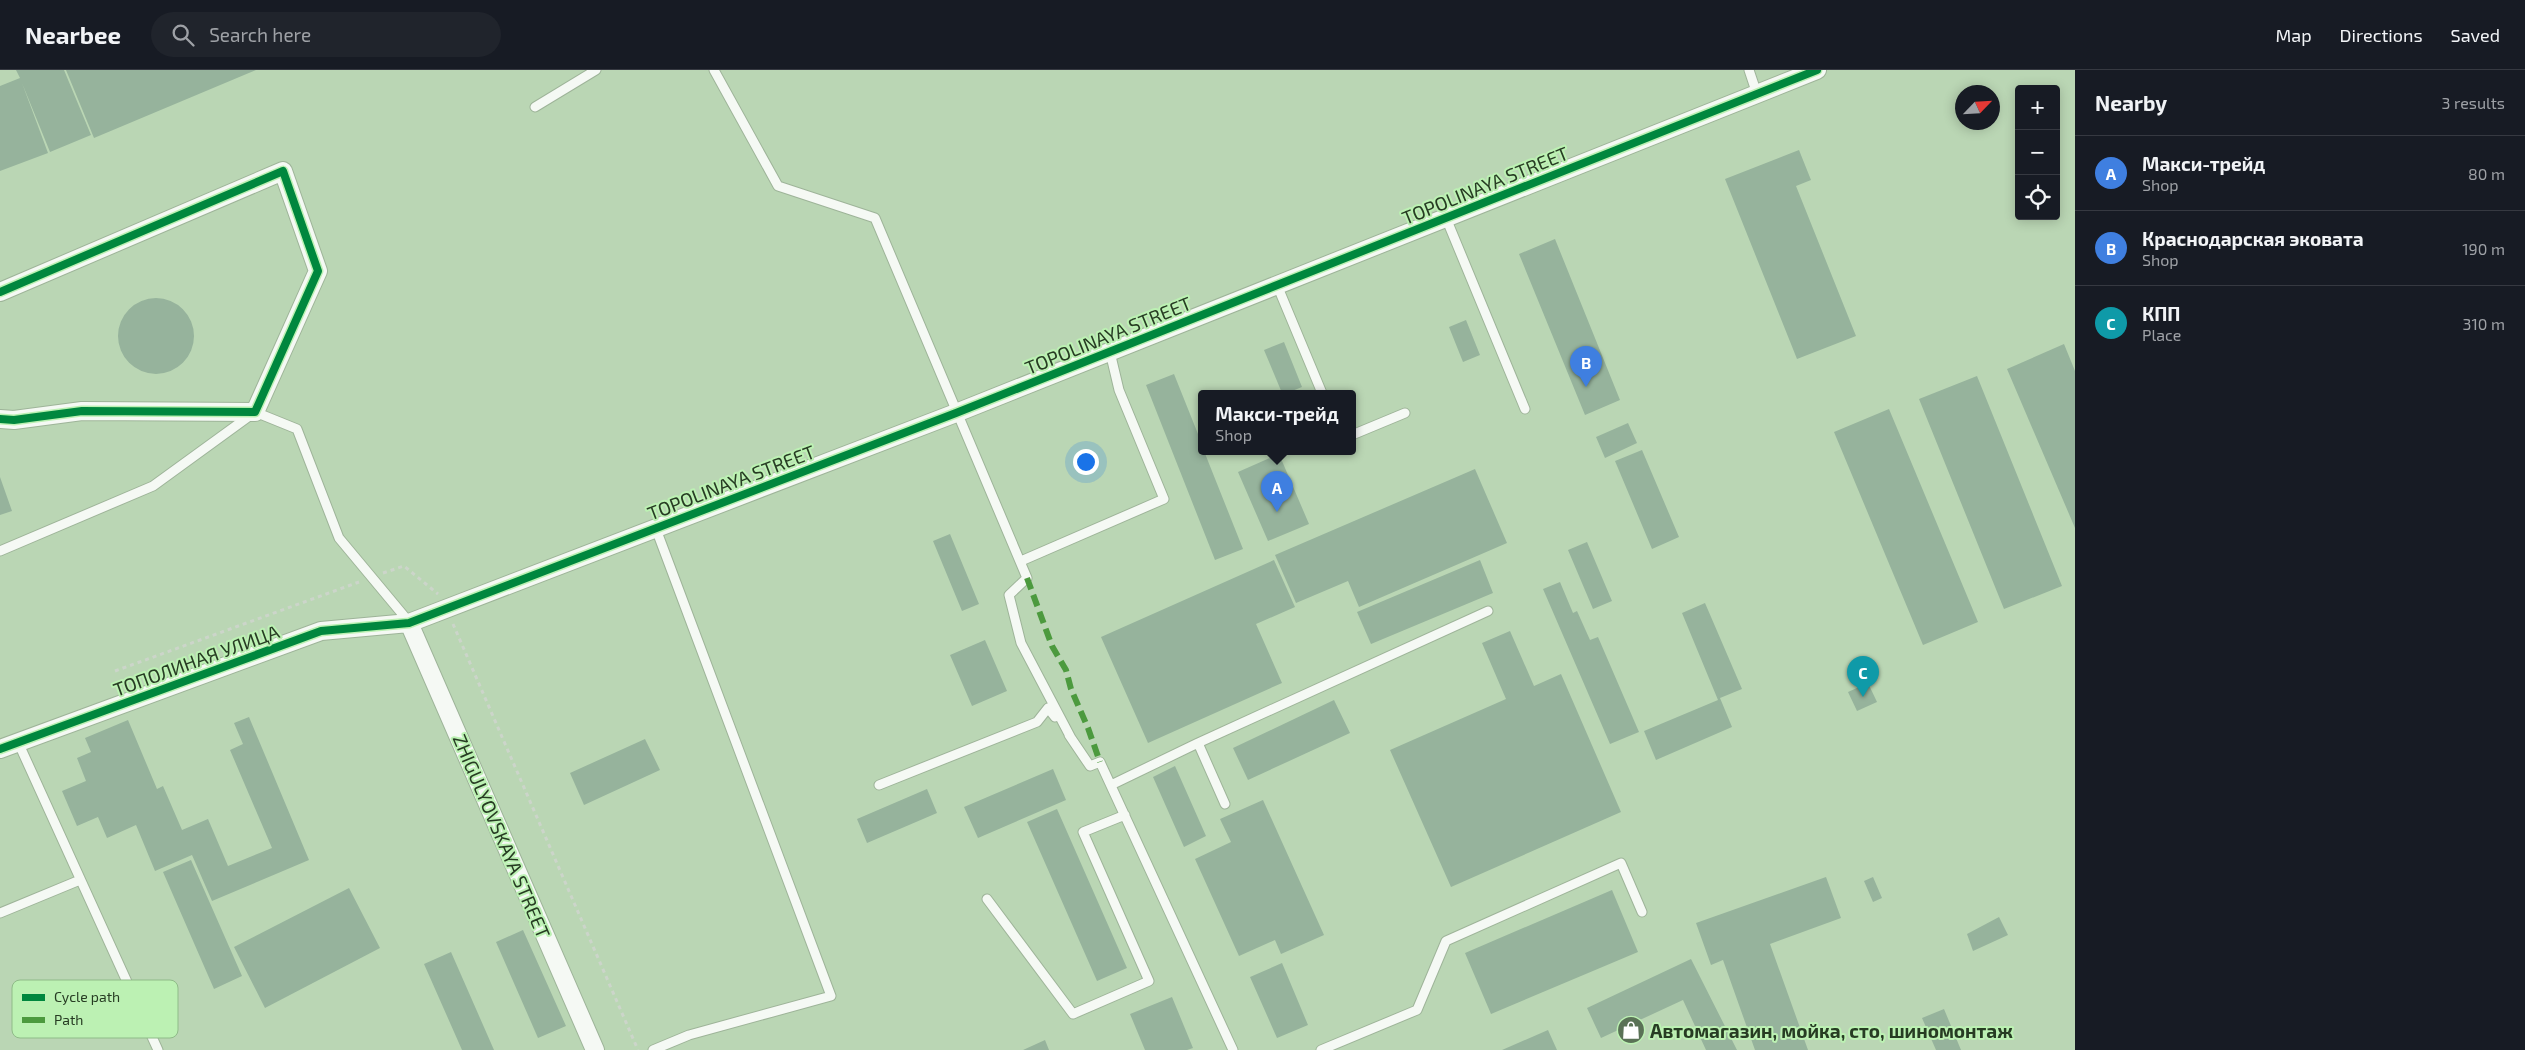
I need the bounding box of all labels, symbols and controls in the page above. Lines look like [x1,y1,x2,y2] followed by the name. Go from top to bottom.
[151,12,501,57] search box
[25,20,121,49] text: Nearbee
[169,21,197,49] icon: search
[209,23,311,46] text: Search here
[2275,24,2312,46] text: Map
[2340,24,2423,46] text: Directions
[2451,24,2500,46] text: Saved
[1955,85,2000,130] north arrow
[2015,85,2060,220] map controls
[2015,85,2060,130] button: +
[2095,90,2167,115] text: Nearby
[2442,93,2505,112] text: 3 results
[2015,130,2060,175] button: −
[1398,141,1572,229] street label: TOPOLINAYA STREET
[2142,152,2265,175] text: Макси-трейд
[2106,164,2116,183] text: A
[2468,164,2505,183] text: 80 m
[2015,175,2060,220] button: locate
[2142,175,2179,194] text: Shop
[2142,227,2364,250] text: Краснодарская эковата
[2106,239,2116,258] text: B
[2462,239,2505,258] text: 190 m
[2142,250,2179,269] text: Shop
[1021,291,1195,379] street label: TOPOLINAYA STREET
[2142,302,2181,325] text: КПП
[2106,314,2116,333] text: C
[2463,314,2505,333] text: 310 m
[2142,325,2181,344] text: Place
[1570,346,1602,387] pin: B
[1198,390,1356,455] popup
[1215,402,1339,425] text: Макси-трейд
[1215,425,1252,444] text: Shop
[644,439,818,525] street label: TOPOLINAYA STREET
[1073,449,1099,475] your location
[1261,471,1293,512] pin: A
[110,619,282,701] street label: ТОПОЛИНАЯ УЛИЦА
[1847,656,1879,697] pin: C
[449,730,555,942] street label: ZHIGULYOVSKAYA STREET
[12,980,178,1038] legend
[54,988,120,1005] text: Cycle path
[54,1011,83,1028] text: Path
[1616,1015,1646,1045] shop icon: Автомагазин, мойка, сто, шиномонтаж
[1650,1019,2013,1042] place label: Автомагазин, мойка, сто, шиномонтаж

